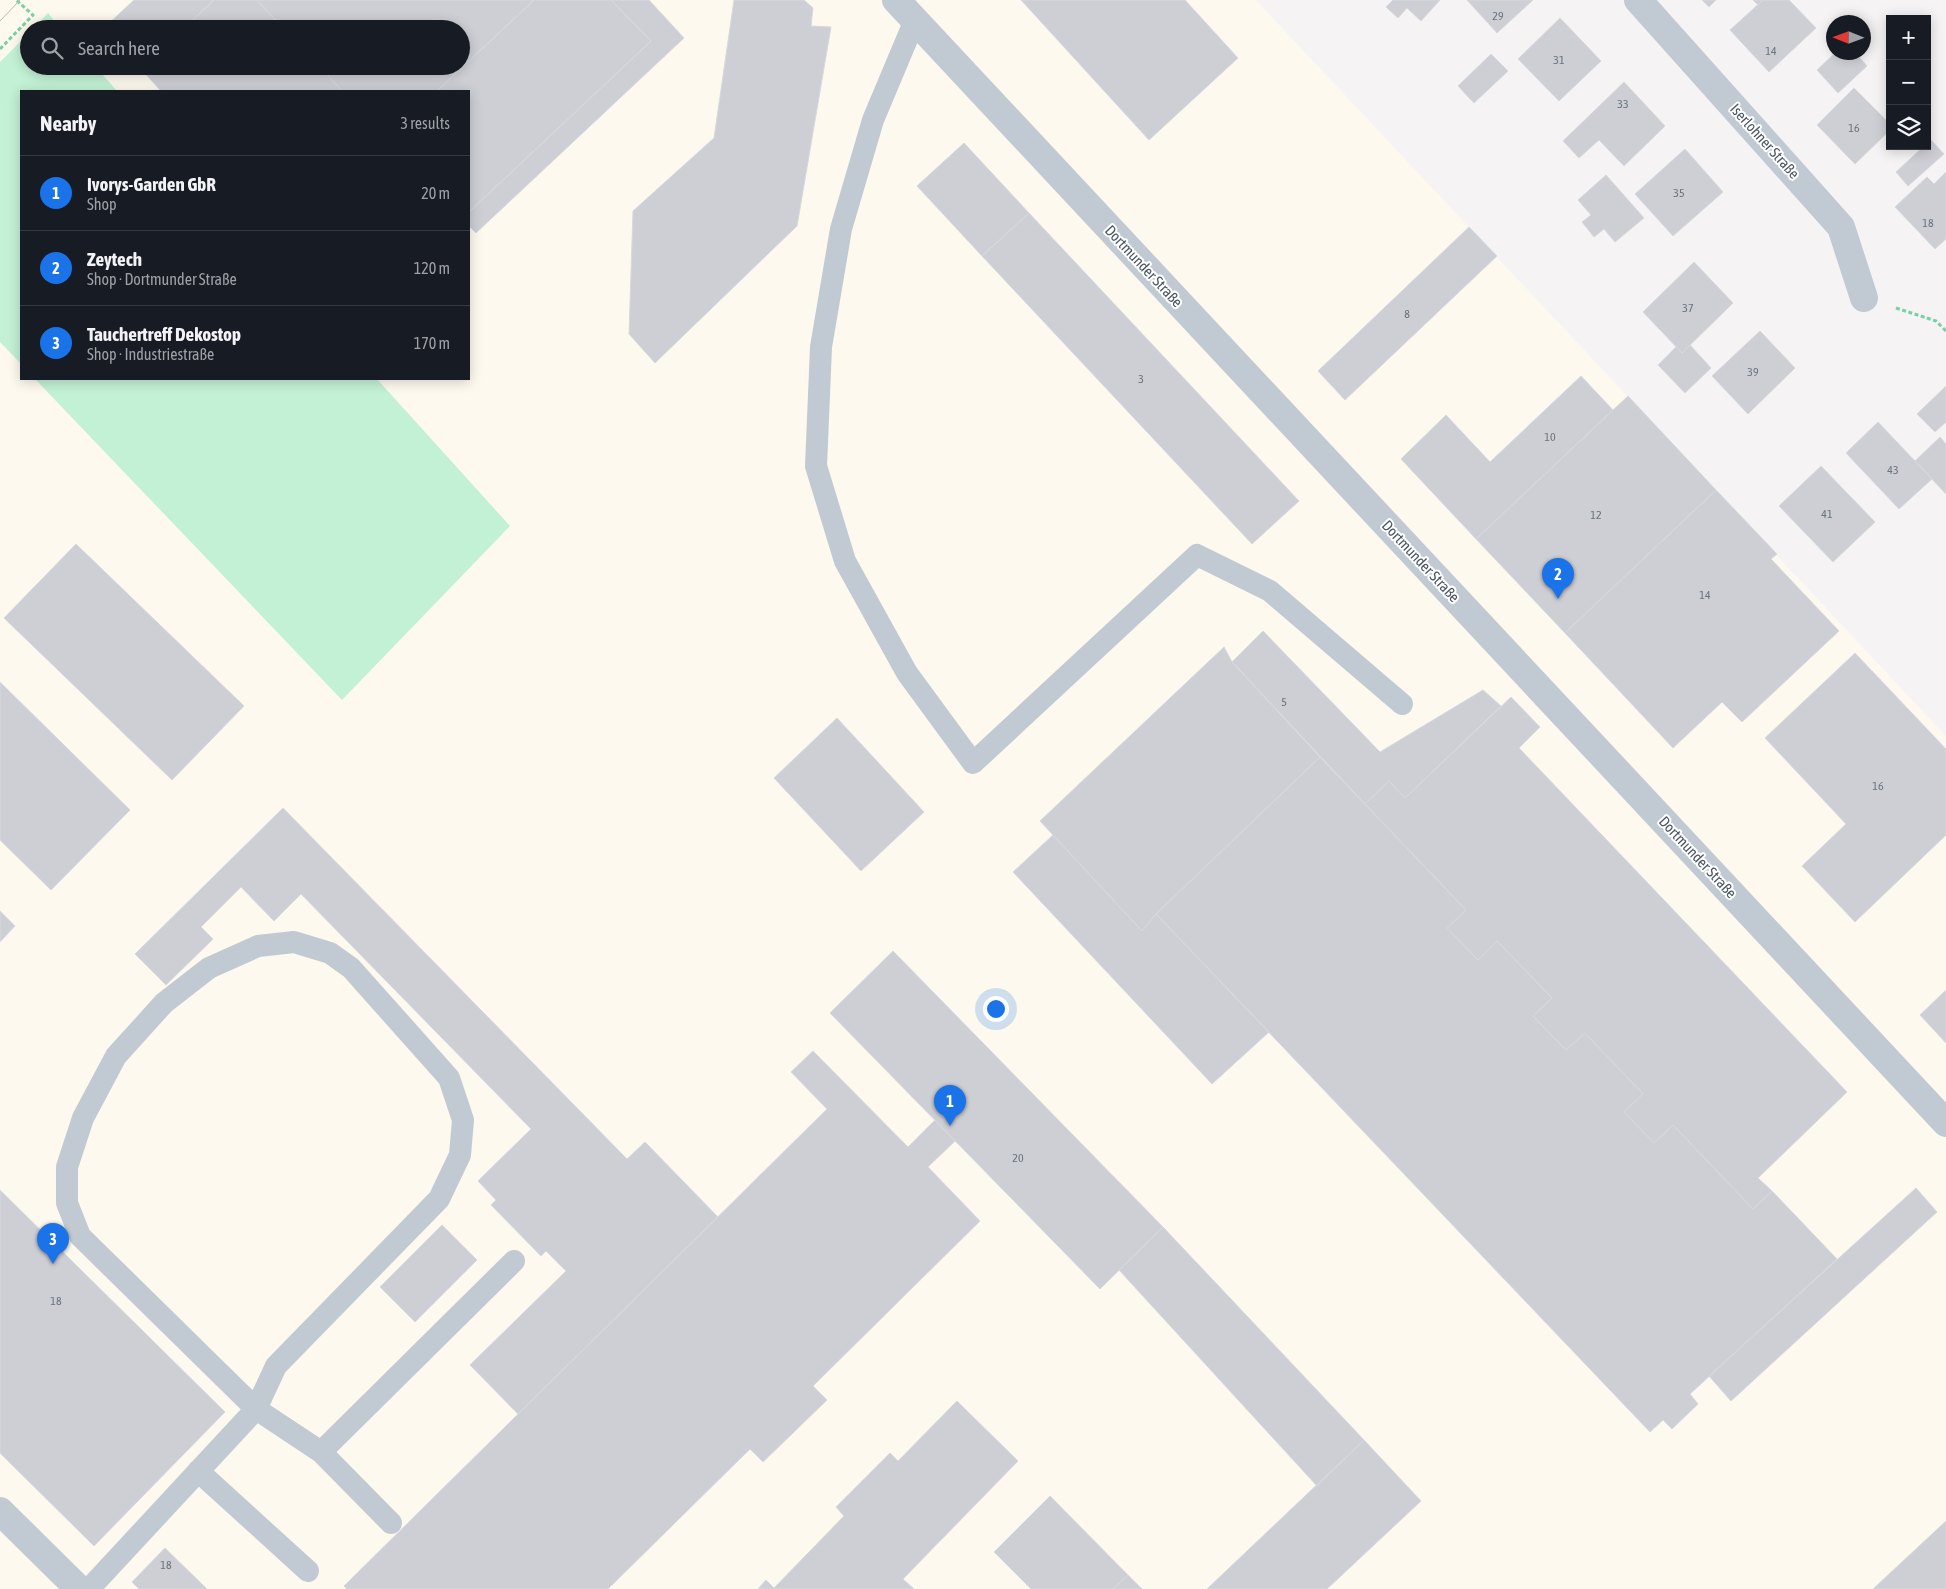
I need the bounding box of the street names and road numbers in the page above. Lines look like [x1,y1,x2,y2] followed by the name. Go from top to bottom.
[1727,100,1803,182] street label: Iserlohner Straße
[1102,222,1186,310] street label: Dortmunder Straße
[1379,517,1463,605] street label: Dortmunder Straße
[1656,813,1740,901] street label: Dortmunder Straße

